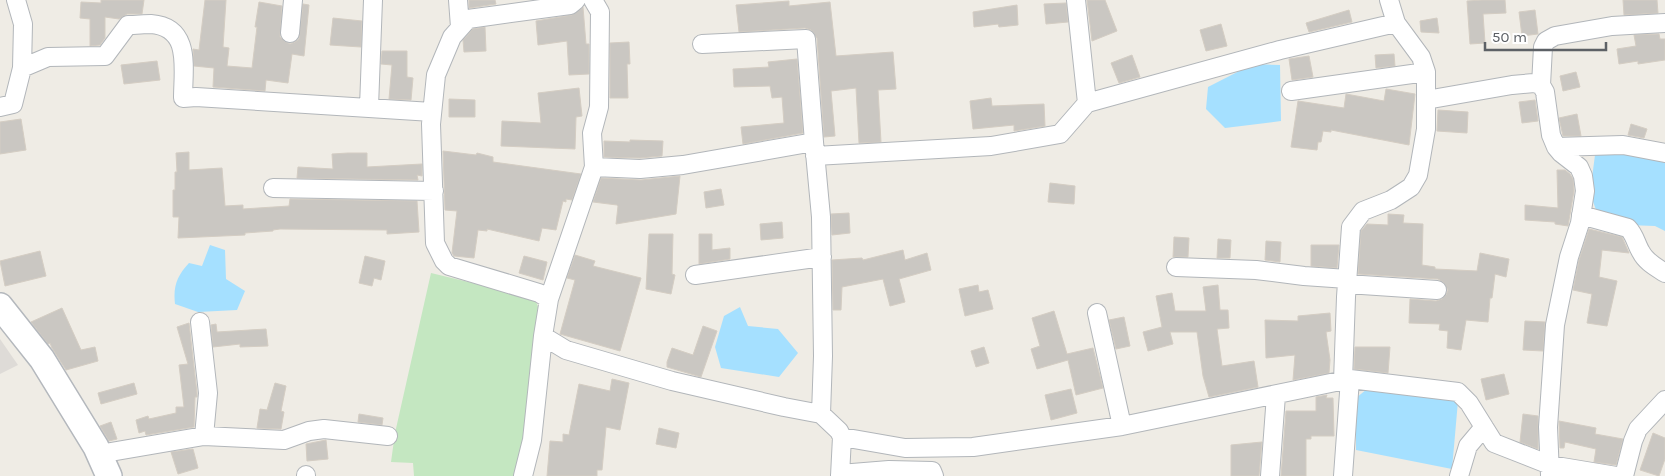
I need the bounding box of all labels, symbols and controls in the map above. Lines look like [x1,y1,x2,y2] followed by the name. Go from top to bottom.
[1485,20,1606,52] scale bar
[1492,28,1527,46] text: 50 m

